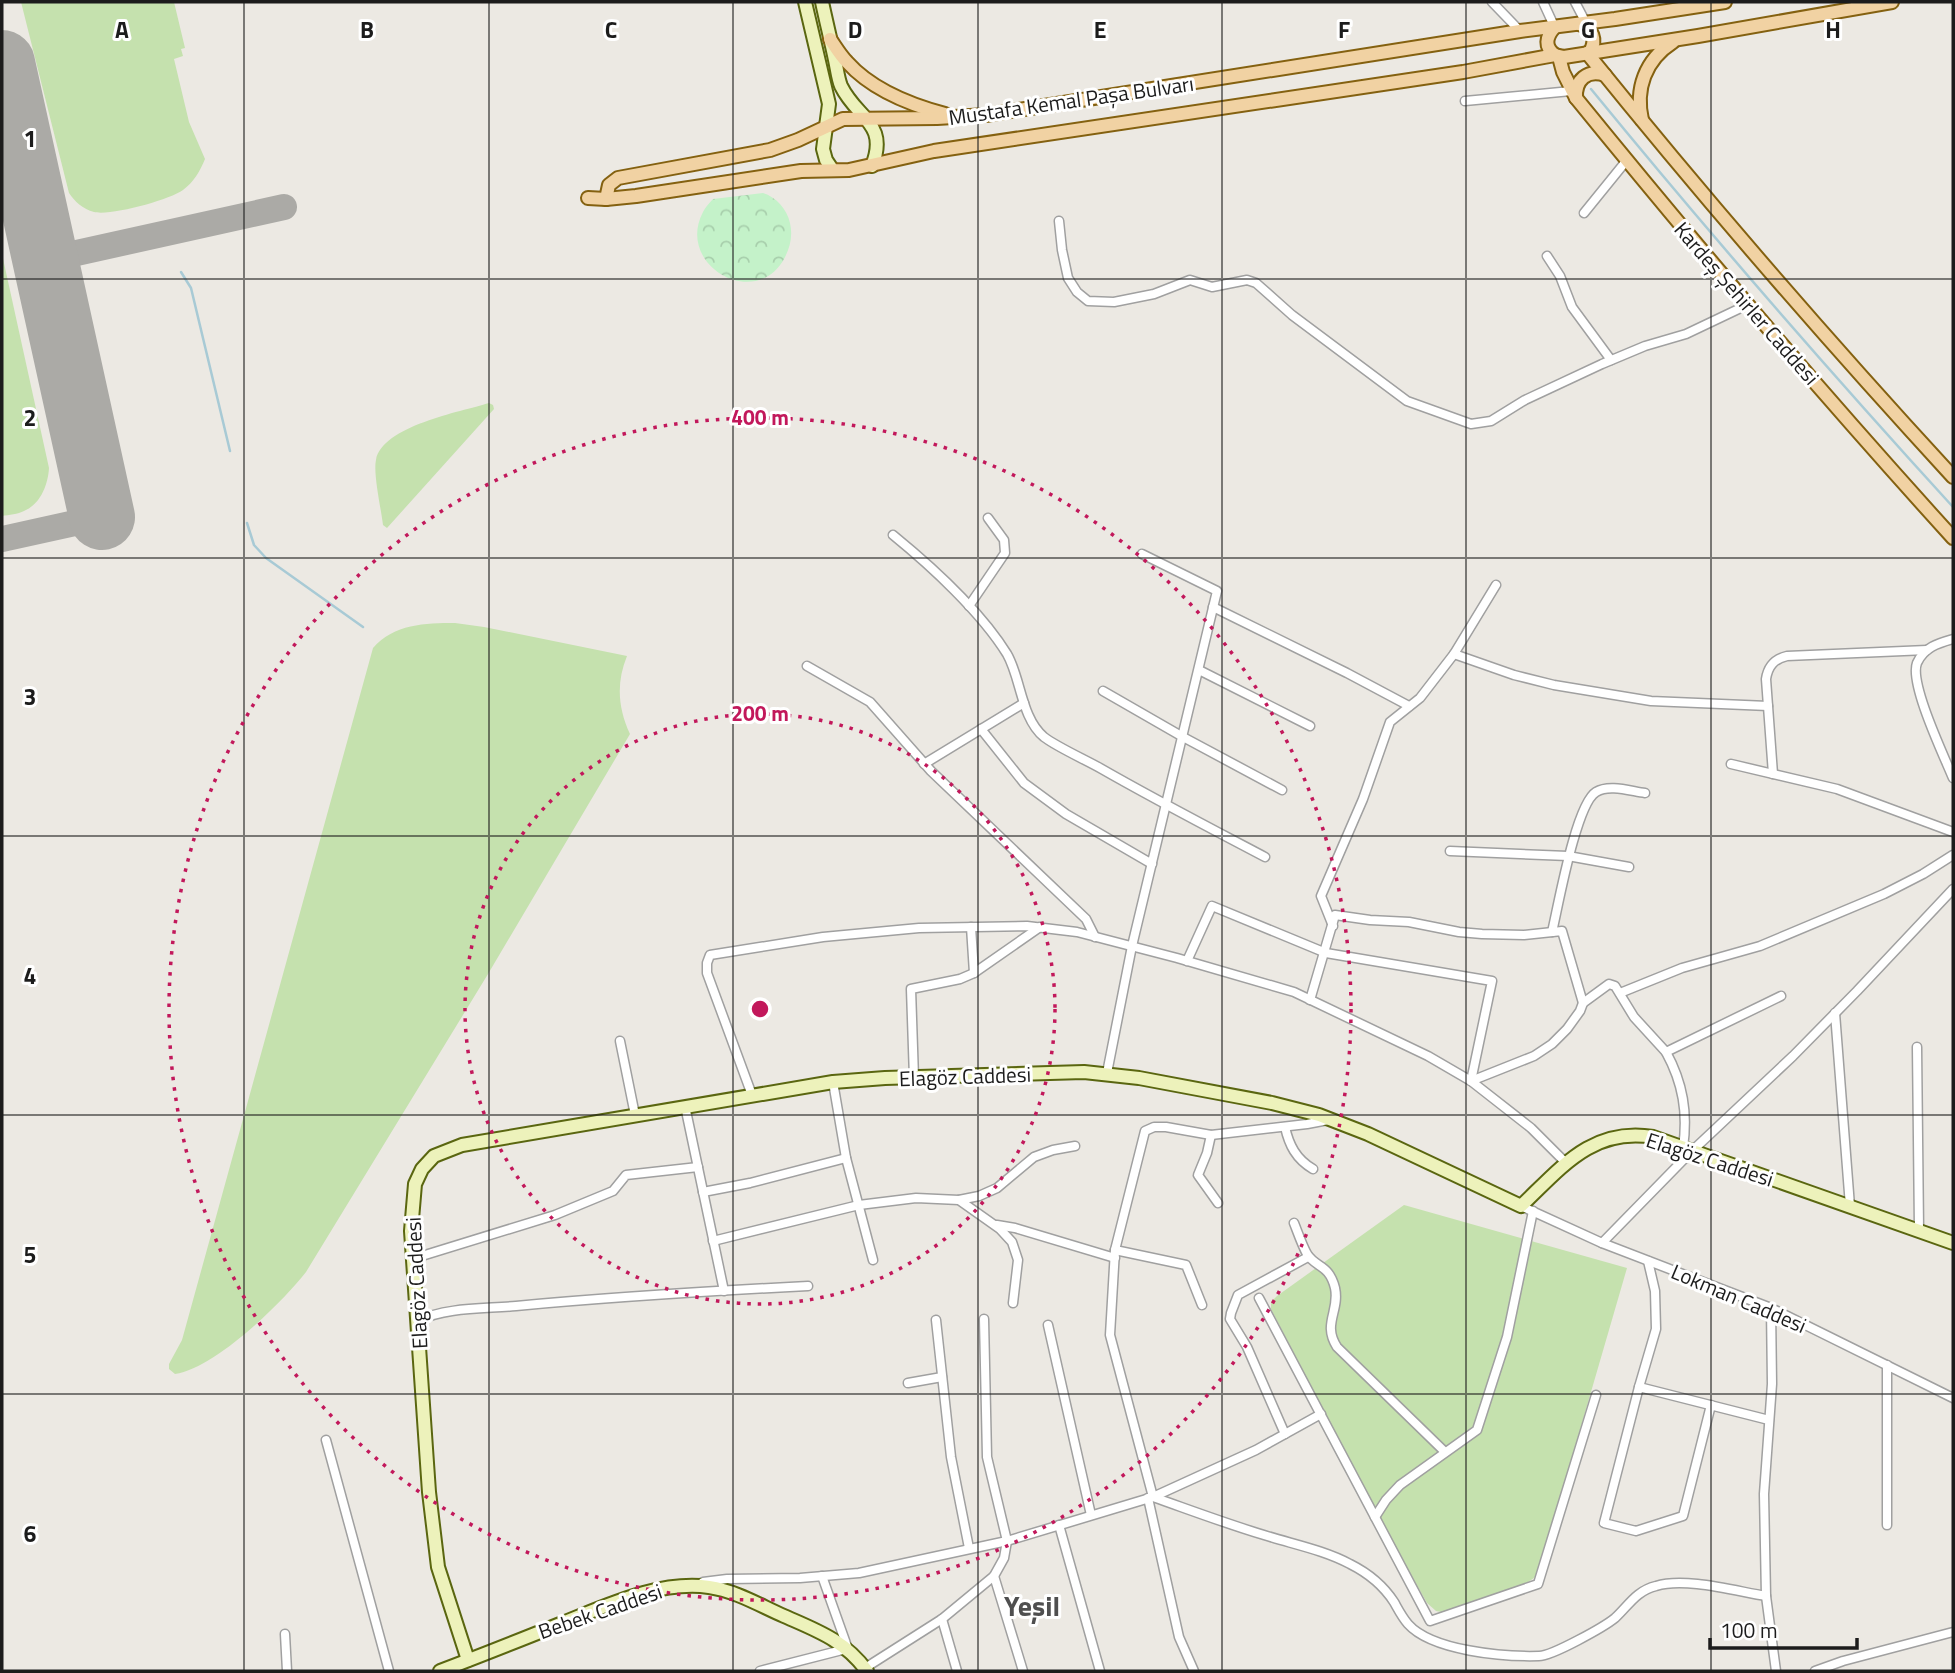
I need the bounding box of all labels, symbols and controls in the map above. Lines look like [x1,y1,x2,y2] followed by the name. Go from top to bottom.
[115,12,129,47] text: A
[360,12,374,47] text: B
[605,12,617,47] text: C
[848,12,862,47] text: D
[1094,12,1106,47] text: E
[1338,12,1350,47] text: F
[1581,12,1595,47] text: G
[1825,12,1841,47] text: H
[946,67,1196,133] street label: Mustafa Kemal Paşa Bulvarı
[24,121,36,156] text: 1
[1667,214,1827,392] street label: Kardeş Şehirler Caddesi
[24,400,36,435] text: 2
[731,401,789,433] text: 400 m
[24,679,36,714] text: 3
[731,697,789,729] text: 200 m
[24,958,36,993] text: 4
[748,997,772,1021] centre of rings
[898,1058,1032,1094] street label: Elagöz Caddesi
[1642,1123,1778,1195] street label: Elagöz Caddesi
[397,1216,435,1350] street label: Elagöz Caddesi
[24,1237,36,1272] text: 5
[1666,1255,1812,1341] street label: Lokman Caddesi
[24,1516,37,1551] text: 6
[534,1575,666,1647] street label: Bebek Caddesi
[1004,1584,1060,1627] district label: Yeşil
[1710,1606,1857,1650] scale bar
[1720,1614,1777,1646] text: 100 m

